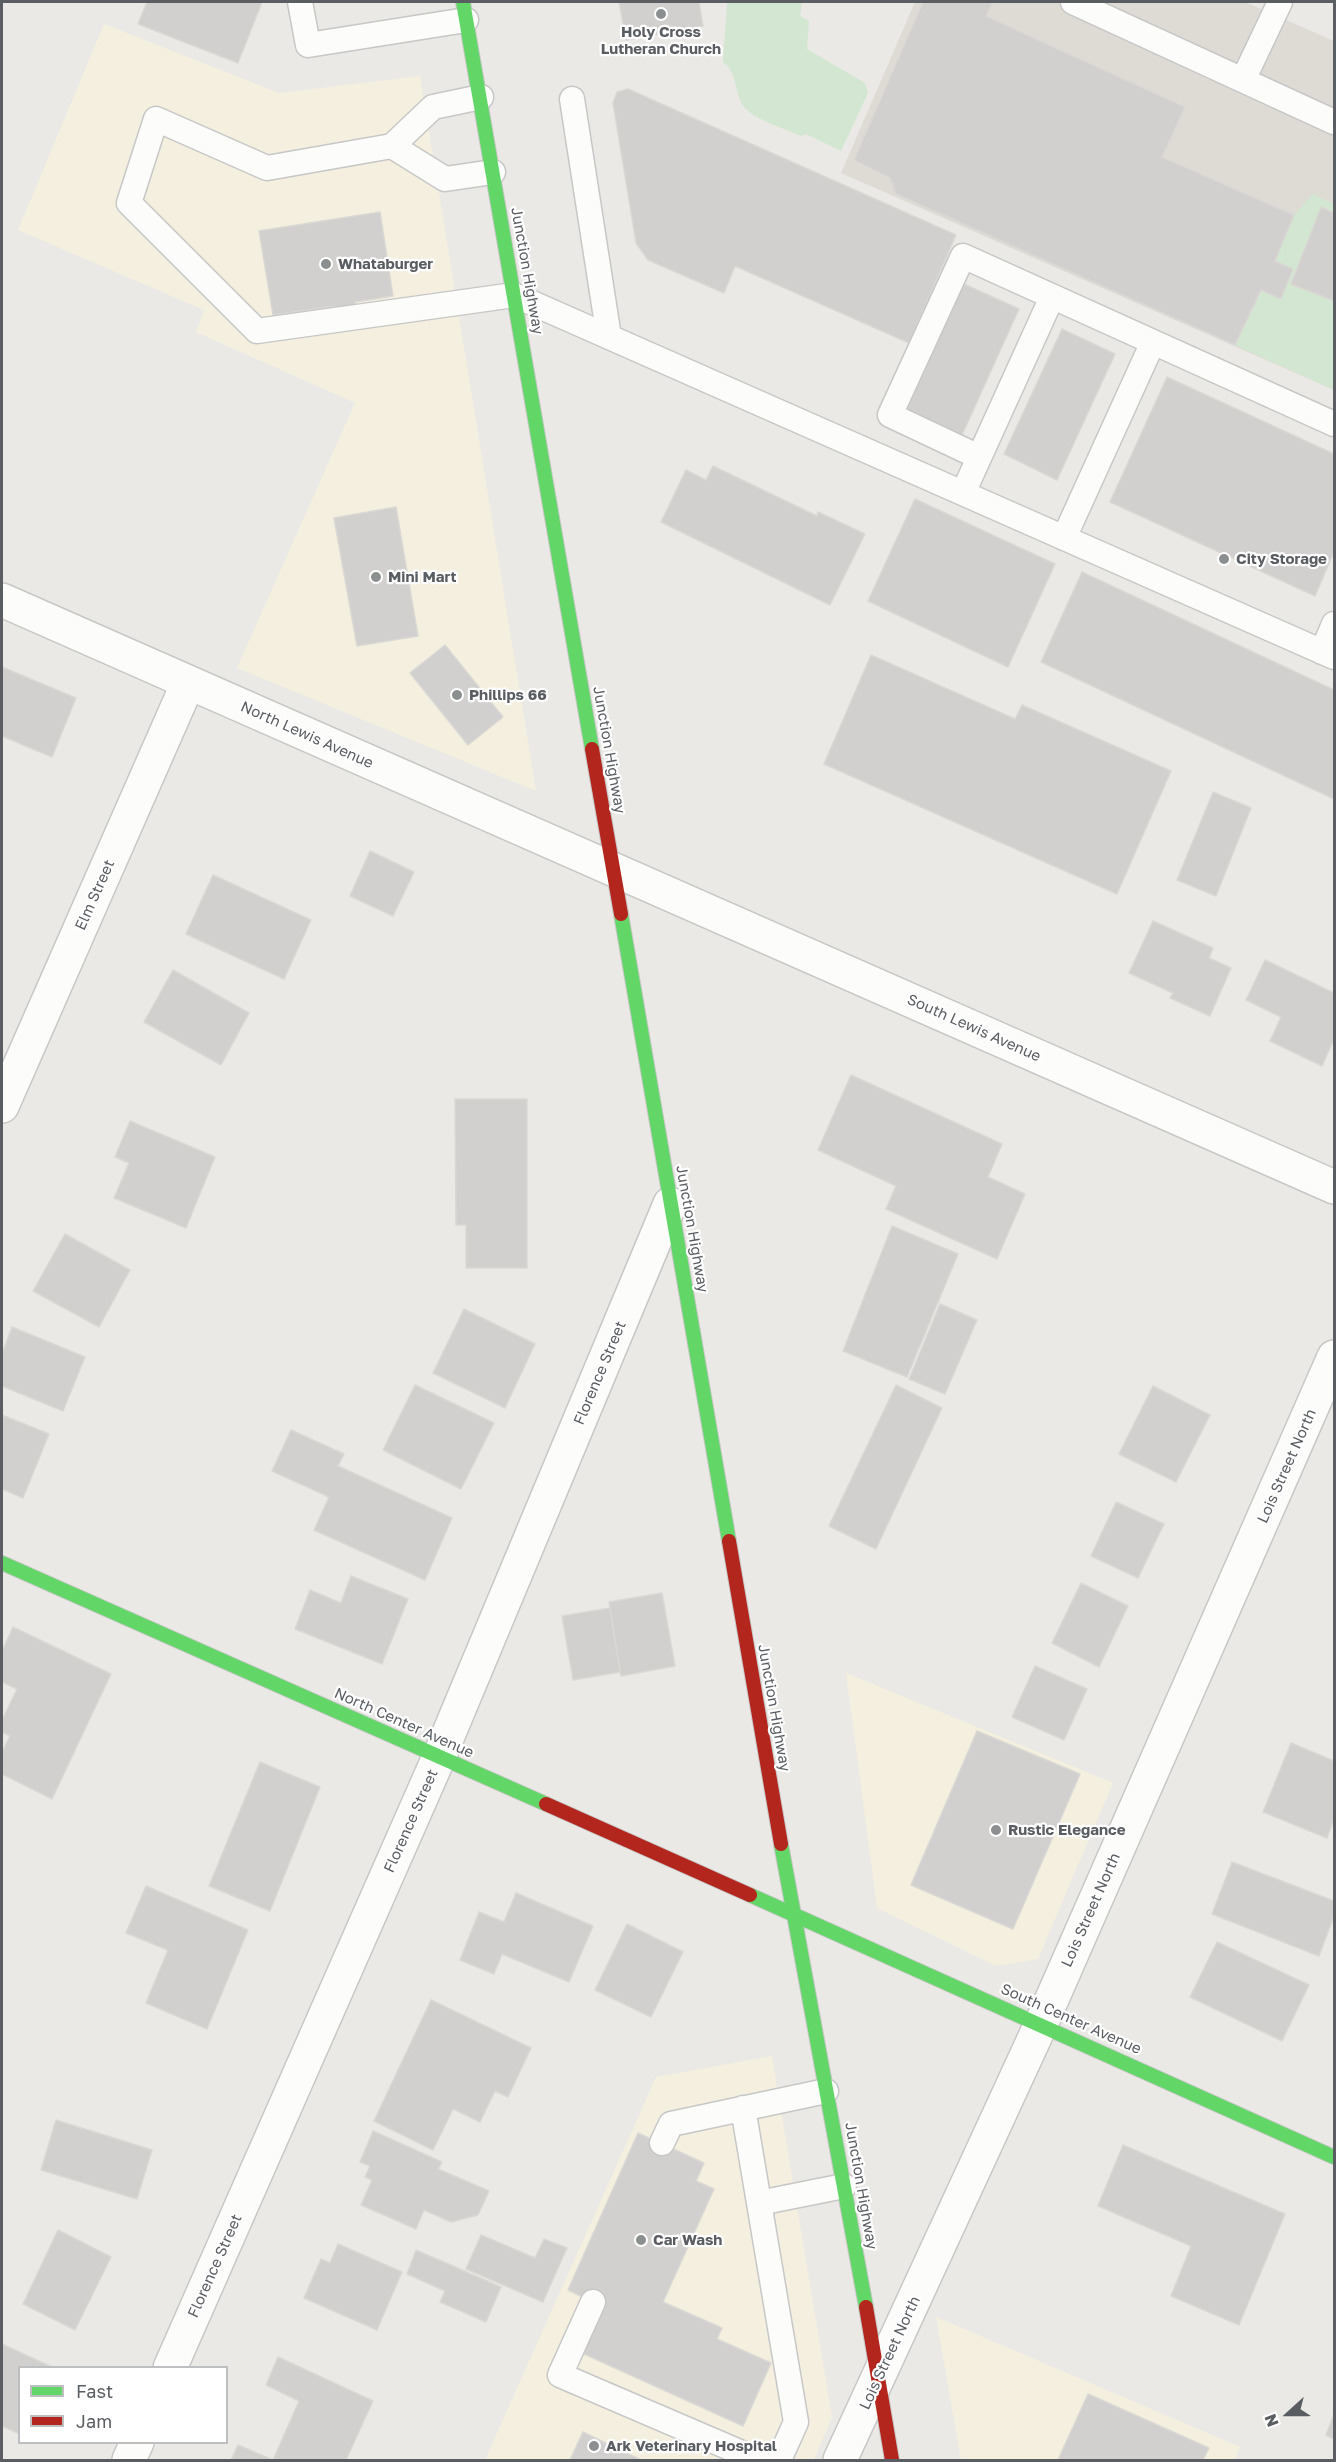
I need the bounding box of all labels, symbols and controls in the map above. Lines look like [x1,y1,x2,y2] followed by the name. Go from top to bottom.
[654,7,668,21] marker: Holy Cross Lutheran Church
[601,23,721,58] place label: Holy Cross Lutheran Church
[507,206,547,336] street label: Junction Highway
[338,255,433,273] place label: Whataburger
[319,257,333,271] marker: Whataburger
[1236,550,1327,568] place label: City Storage
[1217,552,1231,566] marker: City Storage
[388,568,457,586] place label: Mini Mart
[369,570,383,584] marker: Mini Mart
[589,685,629,815] street label: Junction Highway
[469,686,547,704] place label: Phillips 66
[450,688,464,702] marker: Phillips 66
[238,698,376,772] street label: North Lewis Avenue
[71,857,119,933] street label: Elm Street
[904,990,1044,1066] street label: South Lewis Avenue
[672,1164,712,1294] street label: Junction Highway
[570,1318,630,1428] street label: Florence Street
[1254,1406,1320,1526] street label: Lois Street North
[754,1643,794,1773] street label: Junction Highway
[331,1684,477,1762] street label: North Center Avenue
[380,1767,442,1875] street label: Florence Street
[1008,1821,1126,1839] place label: Rustic Elegance
[989,1823,1003,1837] marker: Rustic Elegance
[1058,1850,1124,1970] street label: Lois Street North
[998,1980,1144,2058] street label: South Center Avenue
[841,2121,881,2251] street label: Junction Highway
[184,2212,246,2320] street label: Florence Street
[653,2231,722,2249] place label: Car Wash
[634,2233,648,2247] marker: Car Wash
[856,2293,924,2413] street label: Lois Street North
[18,2366,228,2444] legend
[76,2380,113,2402] text: Fast
[1258,2384,1318,2444] north arrow
[76,2410,112,2432] text: Jam
[1260,2411,1283,2430] text: N
[606,2437,777,2455] place label: Ark Veterinary Hospital
[587,2439,601,2453] marker: Ark Veterinary Hospital

